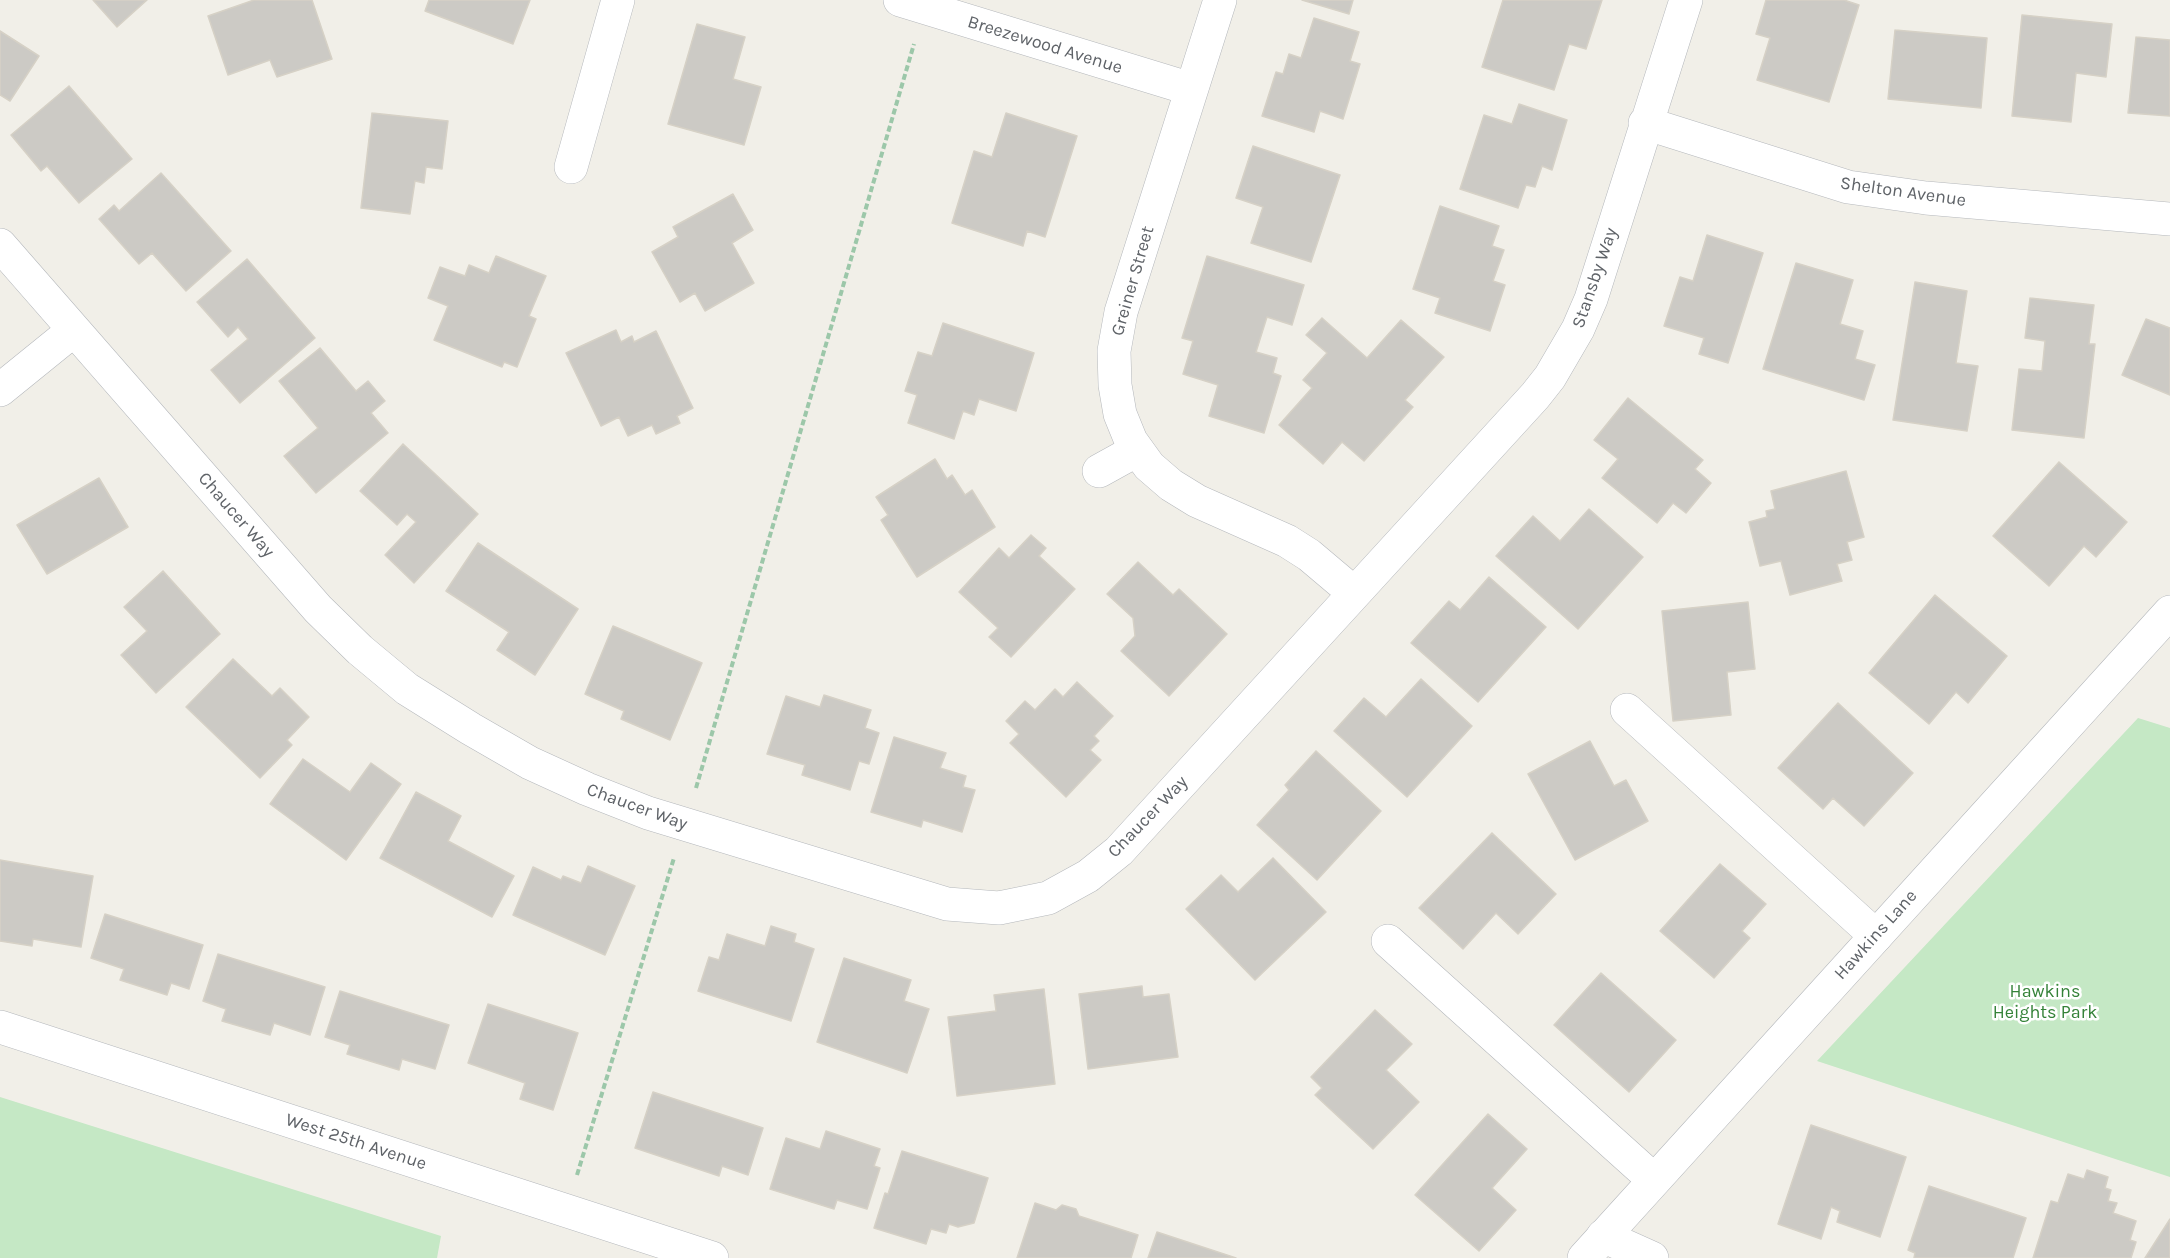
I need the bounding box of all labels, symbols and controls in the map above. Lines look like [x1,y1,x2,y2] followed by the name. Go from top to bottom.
[965,11,1125,79] street label: Breezewood Avenue
[1839,172,1967,212] street label: Shelton Avenue
[1107,224,1159,338] street label: Greiner Street
[1568,225,1622,331] street label: Stansby Way
[193,468,279,562] street label: Chaucer Way
[1103,771,1193,863] street label: Chaucer Way
[584,779,690,835] street label: Chaucer Way
[1830,886,1922,984] street label: Hawkins Lane
[1993,981,2097,1024] park label: Hawkins Heights Park
[283,1109,429,1175] street label: West 25th Avenue

